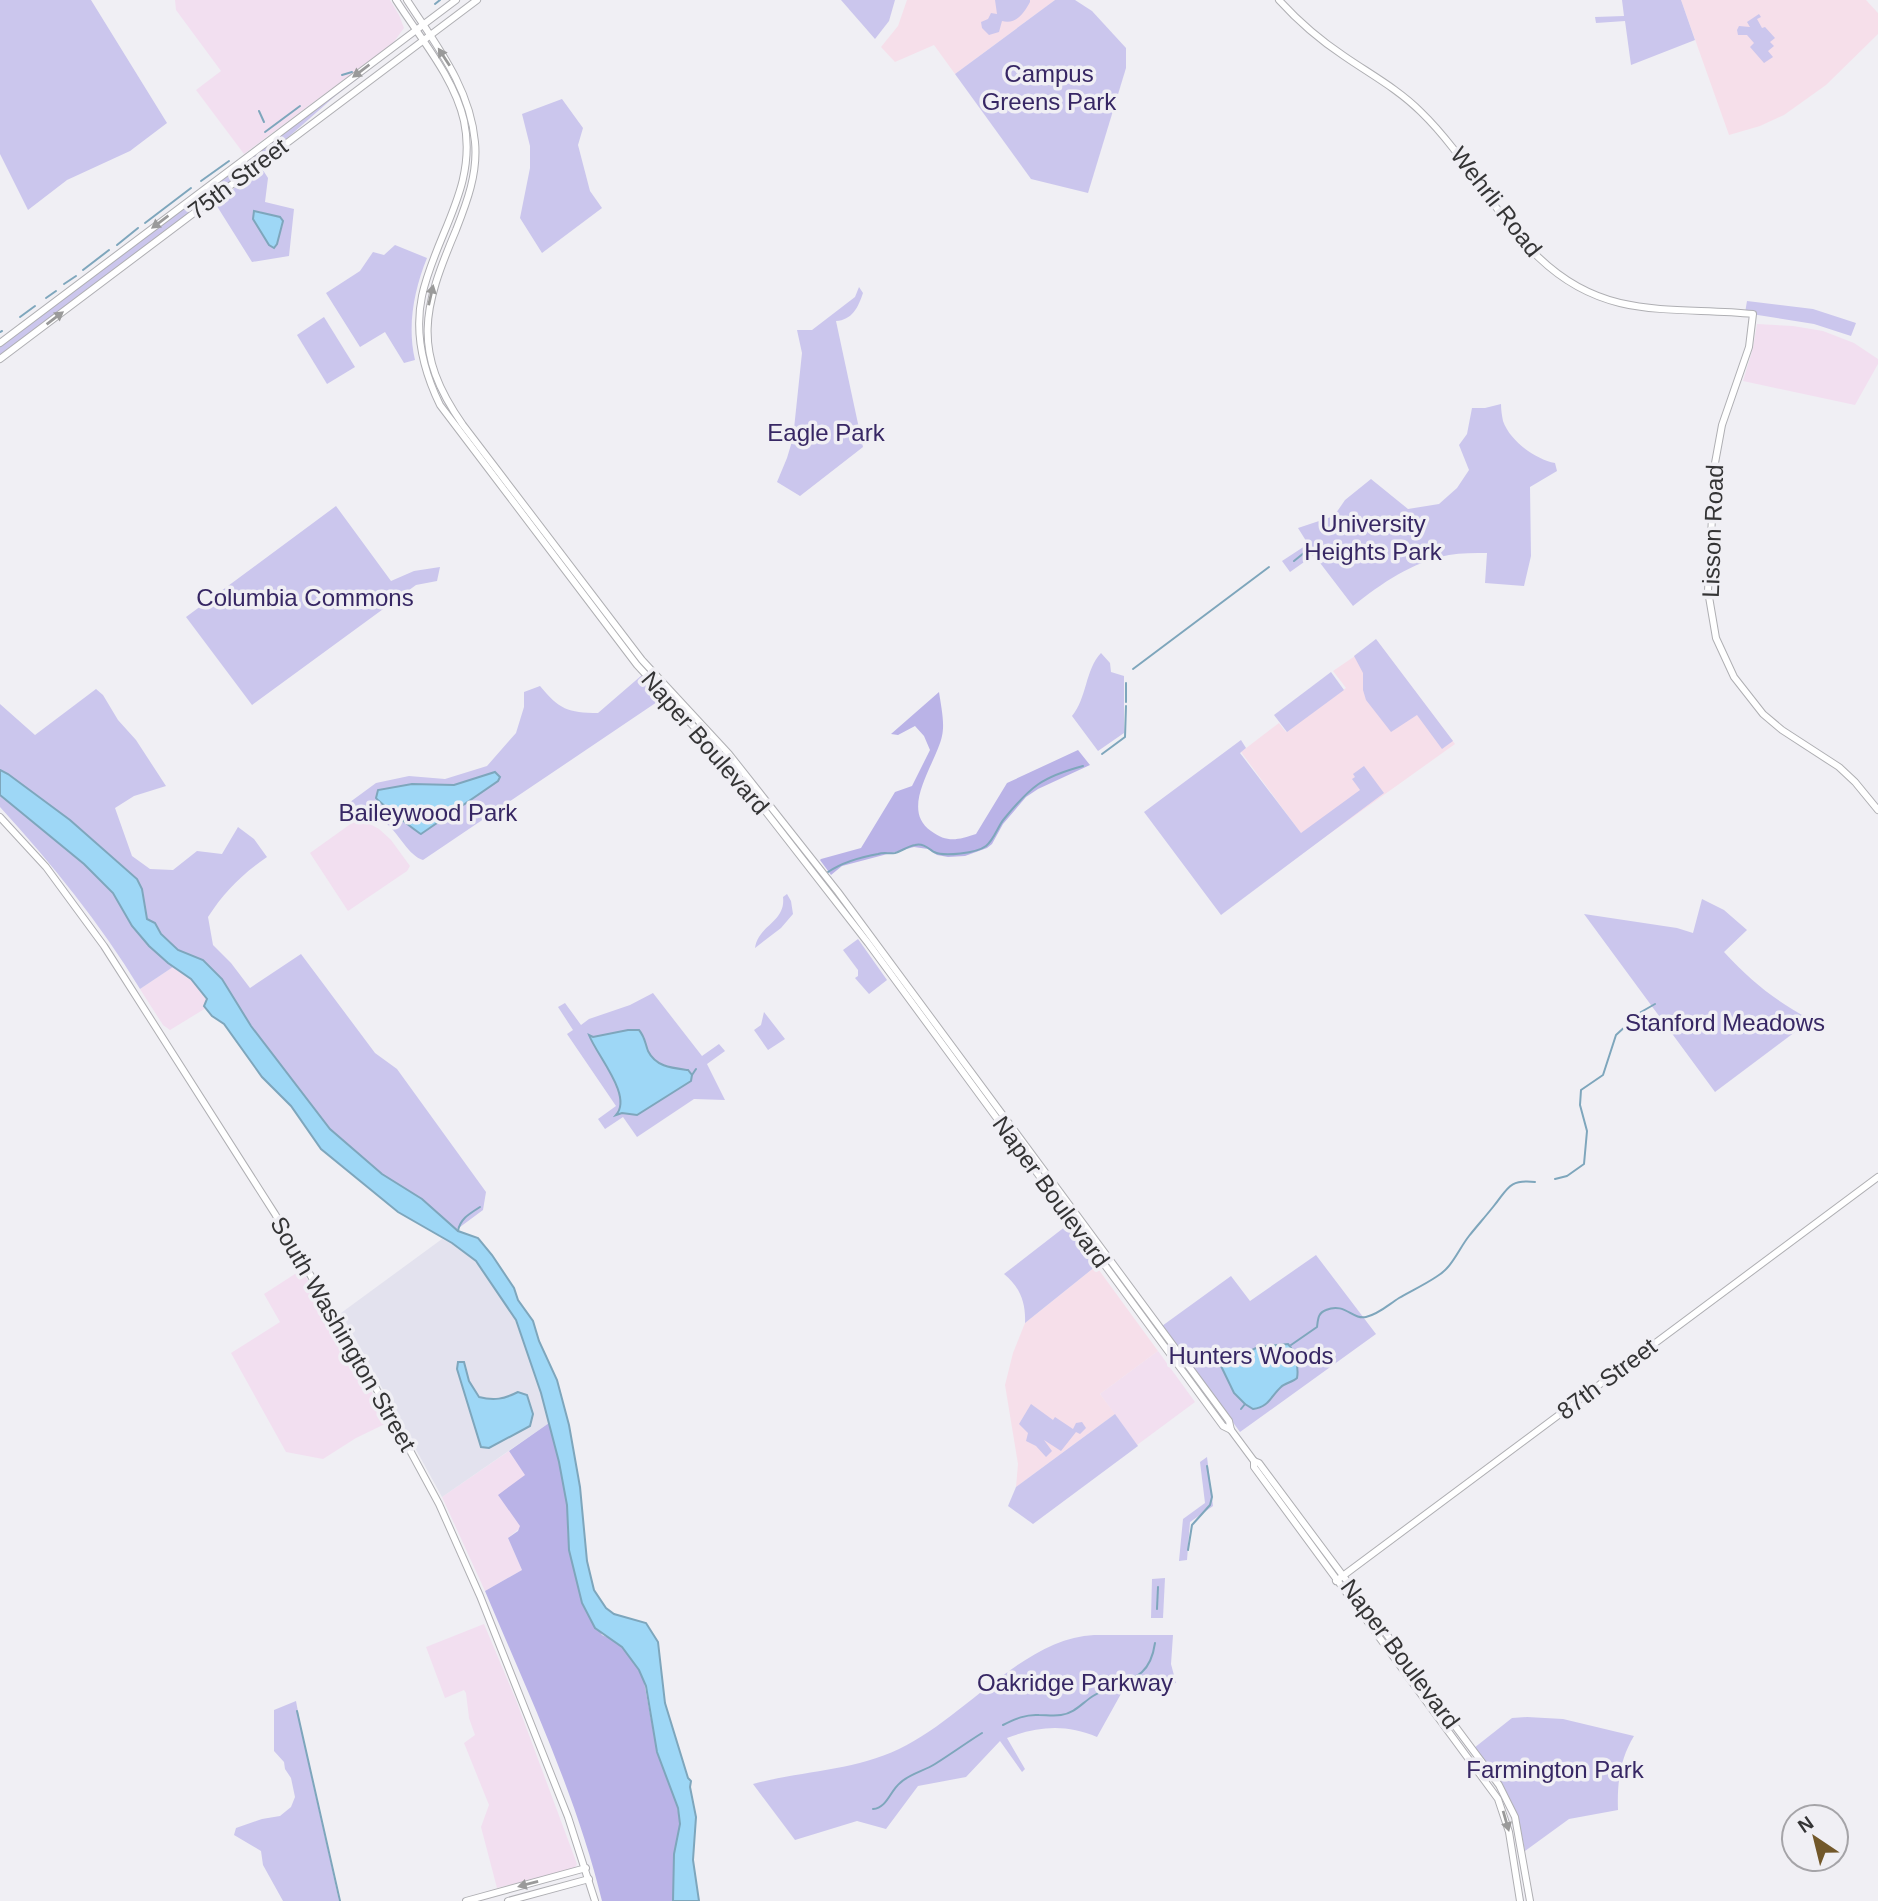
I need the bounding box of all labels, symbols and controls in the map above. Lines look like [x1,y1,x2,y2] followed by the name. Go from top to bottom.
[437,48,450,67] one-way arrow
[982,60,1117,115] park label: Campus Greens Park
[352,64,370,78] one-way arrow
[183,132,293,225] street label: 75th Street
[1445,142,1548,262] street label: Wehrli Road
[151,215,169,230] one-way arrow
[426,284,437,306] one-way arrow
[45,311,64,325] one-way arrow
[767,419,886,446] park label: Eagle Park
[1697,464,1728,598] street label: Lisson Road
[1304,510,1443,565] park label: University Heights Park
[196,584,414,611] park label: Columbia Commons
[636,666,775,819] street label: Naper Boulevard
[339,799,518,826] park label: Baileywood Park
[1625,1009,1825,1036] park label: Stanford Meadows
[988,1111,1115,1272] street label: Naper Boulevard
[265,1212,422,1456] street label: South Washington Street
[1552,1332,1662,1425] street label: 87th Street
[1169,1342,1333,1369] park label: Hunters Woods
[1335,1574,1465,1734] street label: Naper Boulevard
[977,1669,1173,1696] park label: Oakridge Parkway
[1466,1756,1645,1783] park label: Farmington Park
[1780,1803,1850,1873] north arrow
[1501,1811,1512,1833] one-way arrow
[1794,1812,1817,1837] text: N
[517,1880,538,1890] one-way arrow

